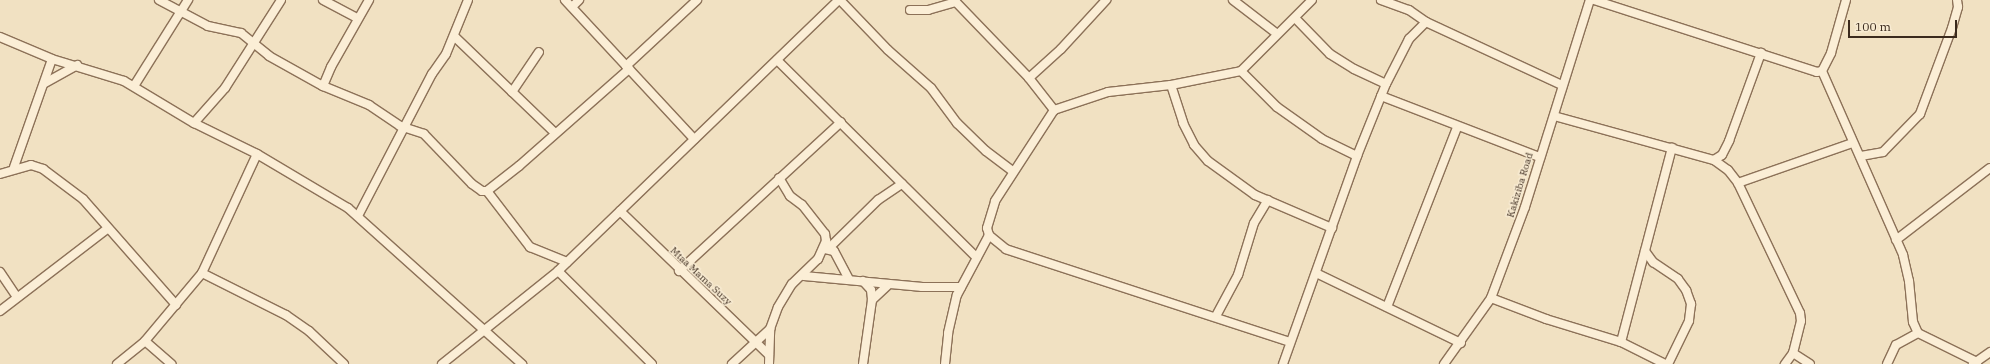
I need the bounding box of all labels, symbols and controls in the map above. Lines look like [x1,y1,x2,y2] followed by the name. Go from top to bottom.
[1850,12,1959,38] scale bar
[1855,19,1891,34] text: 100 m
[1504,151,1536,219] street label: Kakiziba Road
[668,245,734,307] street label: Mtaa Mama Suzy

